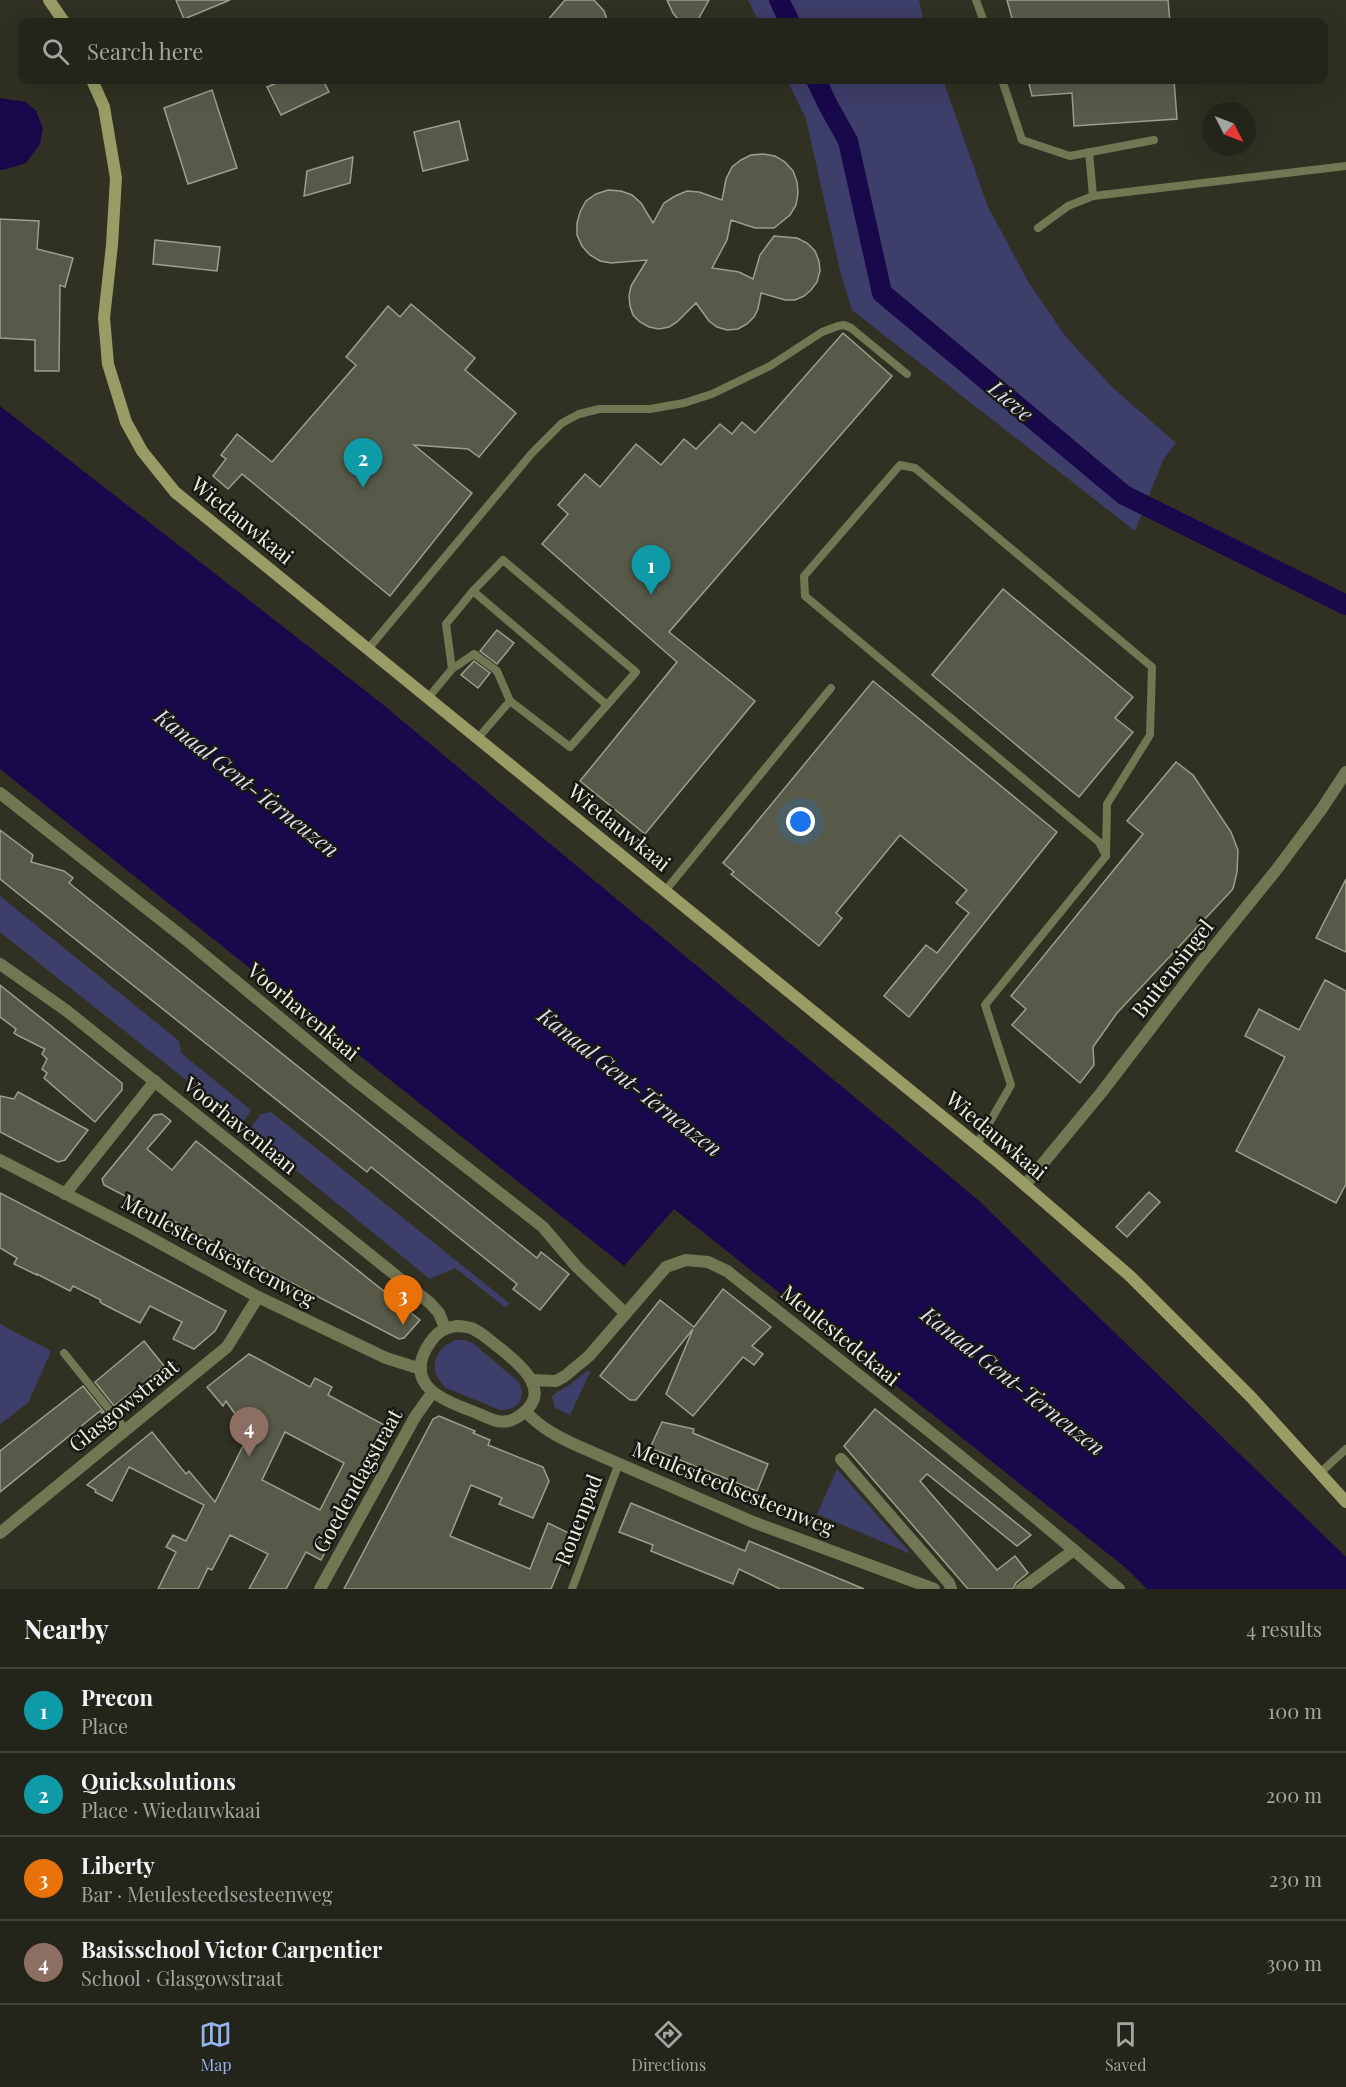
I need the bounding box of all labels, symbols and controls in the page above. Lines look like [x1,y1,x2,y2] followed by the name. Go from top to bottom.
[18,18,1328,84] search box
[39,35,72,68] icon: search
[87,36,203,66] text: Search here
[1202,102,1256,156] north arrow
[982,372,1041,428] water label: Lieve
[344,438,382,488] pin: 2
[185,469,300,569] street label: Wiedauwkaai
[632,546,670,595] pin: 1
[149,700,346,864] water label: Kanaal Gent-Terneuzen
[562,776,677,876] street label: Wiedauwkaai
[786,807,815,836] your location
[1124,913,1219,1023] street label: Buitensingel
[242,955,366,1066] street label: Voorhavenkaai
[532,999,729,1163] water label: Kanaal Gent-Terneuzen
[178,1069,305,1179] street label: Voorhavenlaan
[940,1083,1054,1185] street label: Wiedauwkaai
[117,1186,321,1312] street label: Meulesteedsesteenweg
[384,1276,422,1325] pin: 3
[776,1278,907,1391] street label: Meulestedekaai
[915,1298,1112,1462] water label: Kanaal Gent-Terneuzen
[62,1351,184,1457] street label: Glasgowstraat
[305,1403,408,1557] street label: Goedendagstraat
[230,1408,268,1457] pin: 4
[629,1434,839,1541] street label: Meulesteedsesteenweg
[547,1470,607,1569] street label: Rouenpad
[24,1611,109,1646] text: Nearby
[1246,1615,1322,1642] text: 4 results
[81,1682,153,1712] text: Precon
[40,1697,47,1724] text: 1
[1268,1697,1322,1724] text: 100 m
[81,1712,128,1739] text: Place
[81,1766,236,1796] text: Quicksolutions
[38,1781,49,1808] text: 2
[1266,1781,1322,1808] text: 200 m
[81,1796,261,1823] text: Place · Wiedauwkaai
[81,1850,155,1880] text: Liberty
[39,1865,48,1892] text: 3
[1269,1865,1322,1892] text: 230 m
[81,1880,332,1907] text: Bar · Meulesteedsesteenweg
[81,1934,382,1964] text: Basisschool Victor Carpentier
[38,1949,49,1976] text: 4
[1266,1949,1322,1976] text: 300 m
[81,1964,283,1991] text: School · Glasgowstraat
[199,2018,232,2075] tab: Map
[631,2018,706,2075] tab: Directions
[1105,2018,1147,2075] tab: Saved

